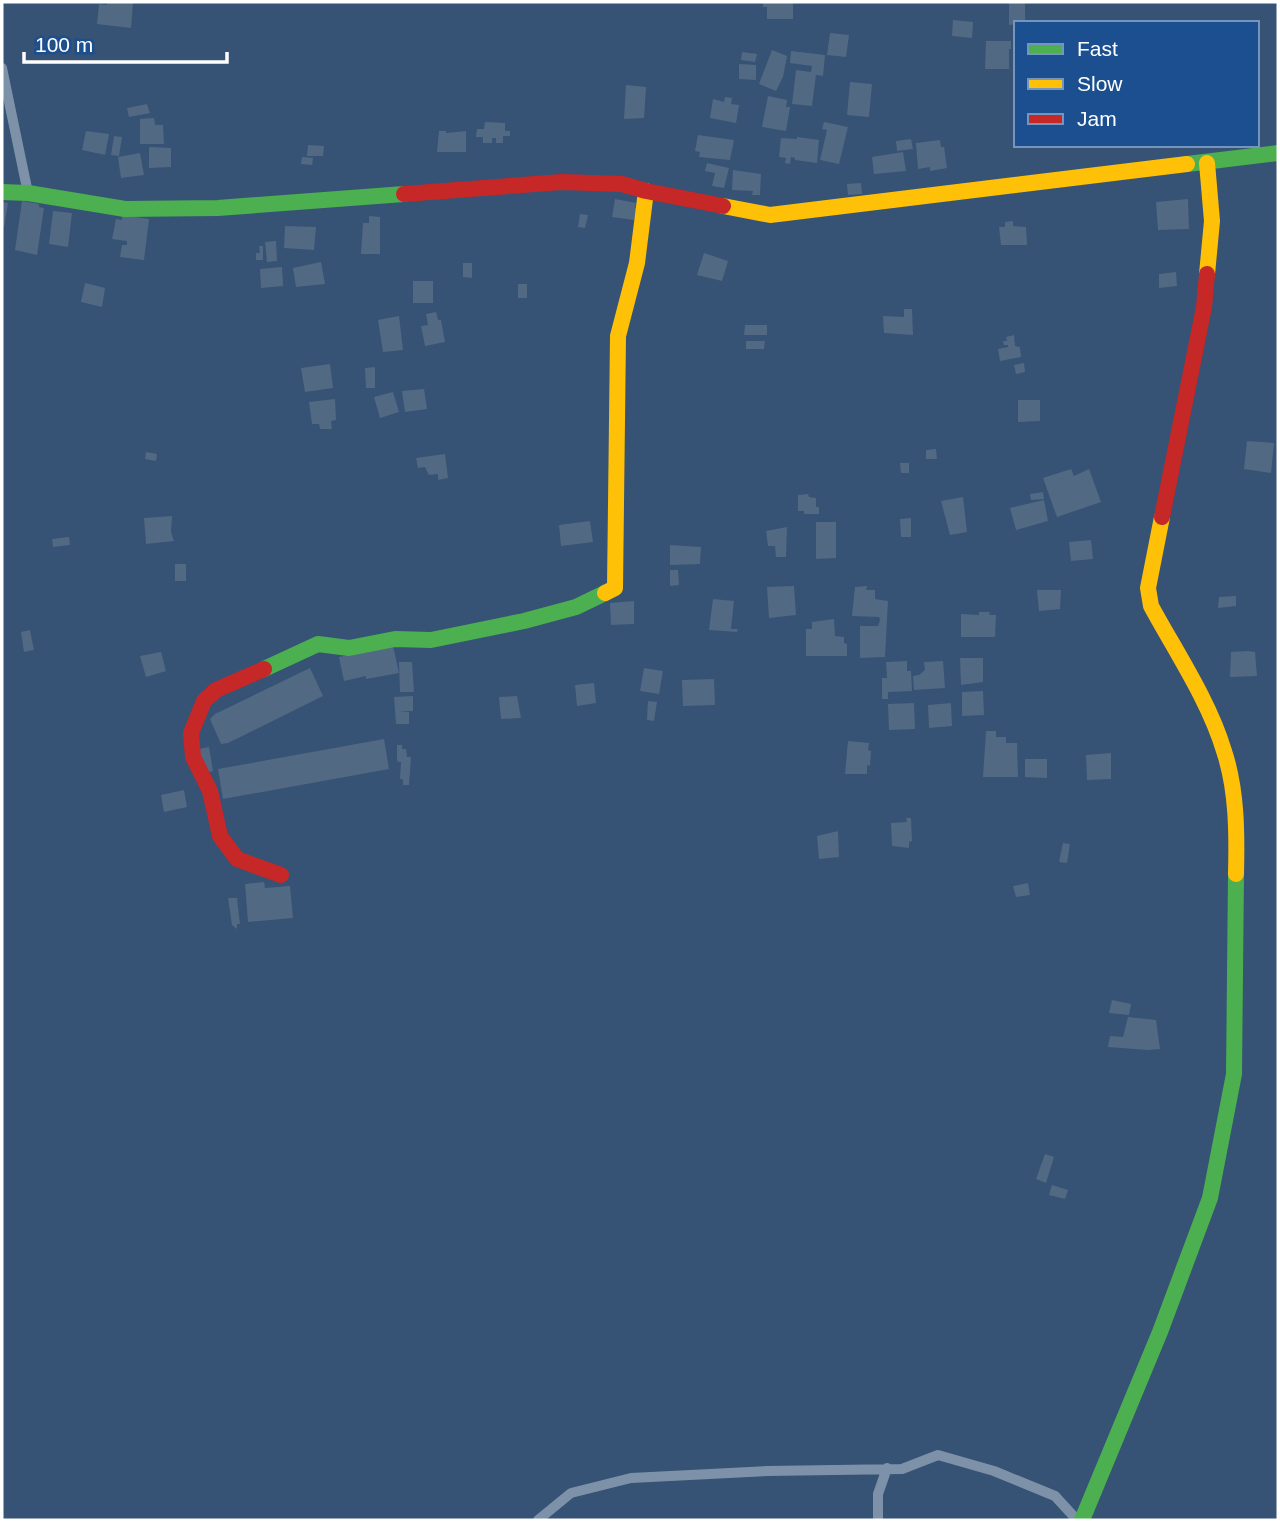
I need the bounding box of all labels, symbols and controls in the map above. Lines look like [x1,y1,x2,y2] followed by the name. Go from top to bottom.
[24,21,228,65] scale bar
[1014,21,1259,147] legend
[35,33,93,56] text: 100 m
[1077,37,1118,60] text: Fast
[1077,72,1123,95] text: Slow
[1077,107,1117,130] text: Jam

